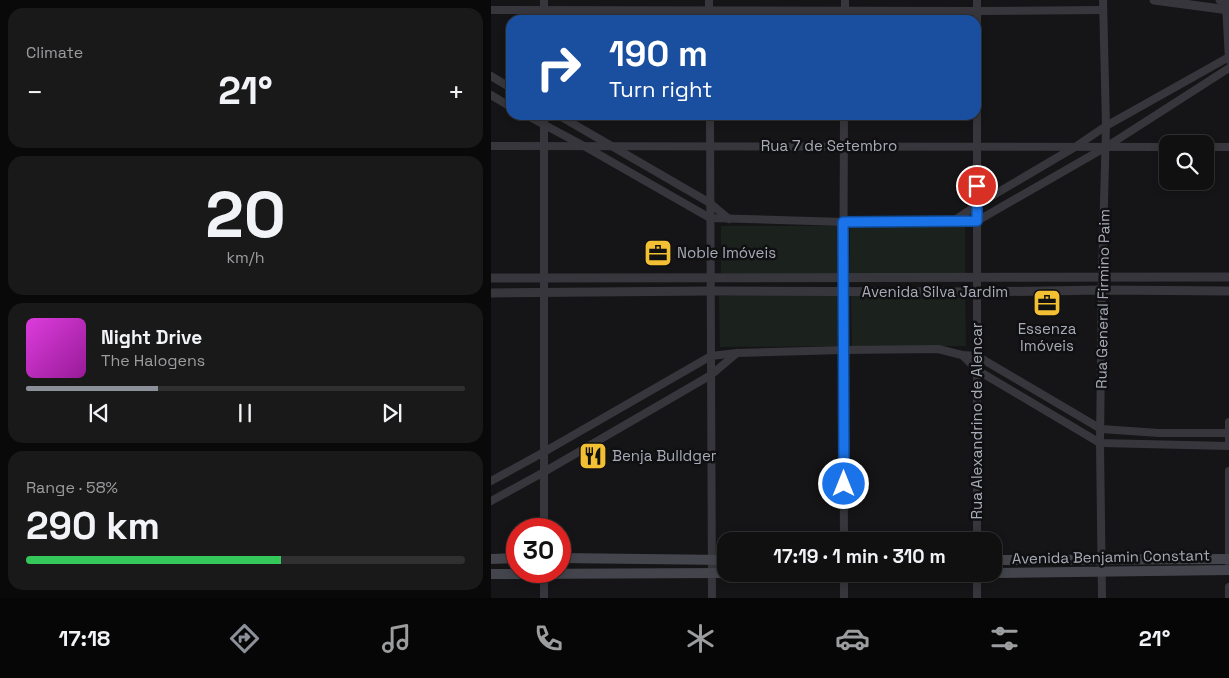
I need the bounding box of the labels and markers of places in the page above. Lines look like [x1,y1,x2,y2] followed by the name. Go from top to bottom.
[956,165,998,207] pin
[643,238,673,268] office icon: Noble Imóveis
[677,243,776,262] place label: Noble Imóveis
[1032,288,1062,318] office icon: Essenza Imóveis
[1018,319,1077,355] place label: Essenza Imóveis
[578,441,608,471] restaurant icon: Benja Bulldger
[612,446,717,465] place label: Benja Bulldger

